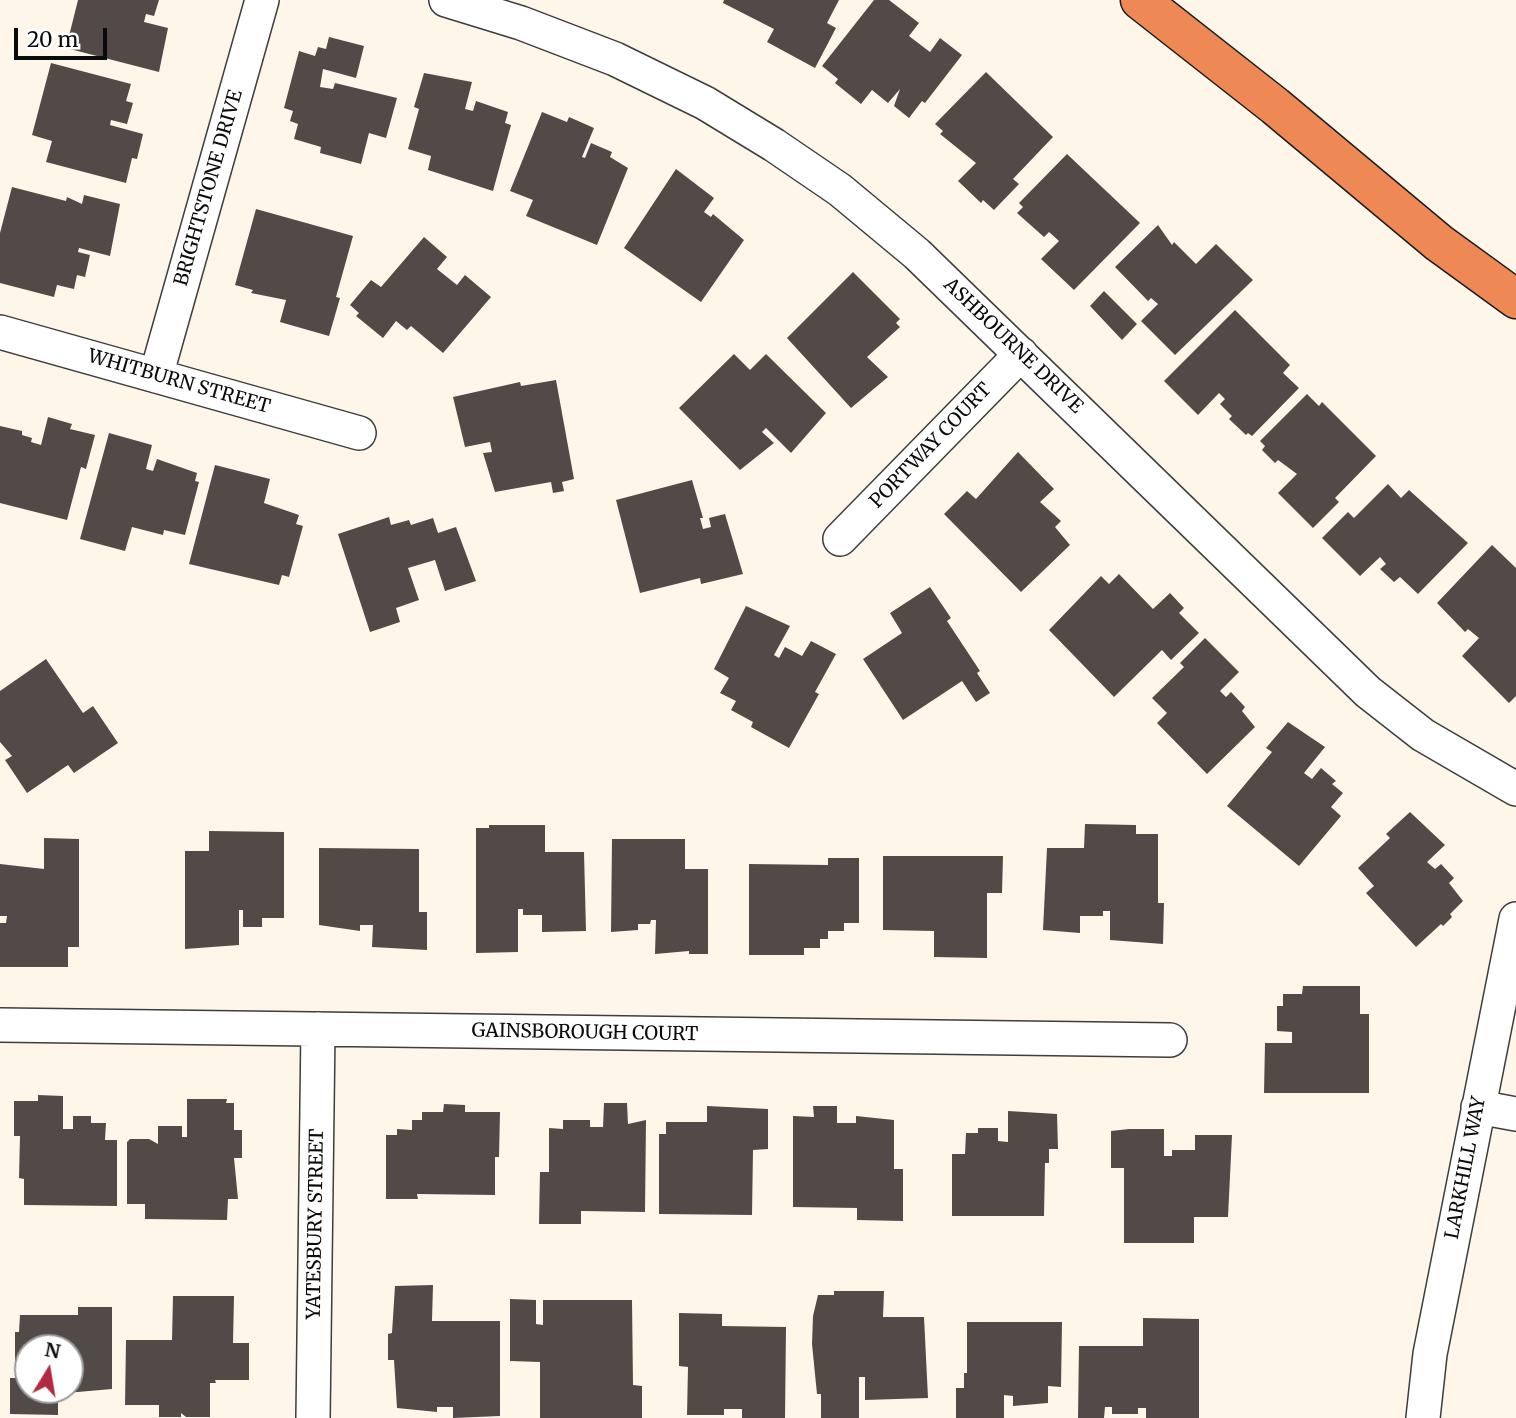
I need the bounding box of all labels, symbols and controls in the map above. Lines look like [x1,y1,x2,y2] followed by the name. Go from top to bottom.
[18,14,110,58] scale bar
[27,26,78,53] text: 20 m
[170,87,248,289] street label: BRIGHTSTONE DRIVE
[939,274,1087,418] street label: ASHBOURNE DRIVE
[85,345,273,419] street label: WHITBURN STREET
[865,379,997,513] street label: PORTWAY COURT
[471,1020,699,1046] street label: GAINSBOROUGH COURT
[1441,1095,1491,1241] street label: LARKHILL WAY
[303,1128,329,1320] street label: YATESBURY STREET
[14,1334,84,1404] north arrow
[43,1337,62,1364] text: N

